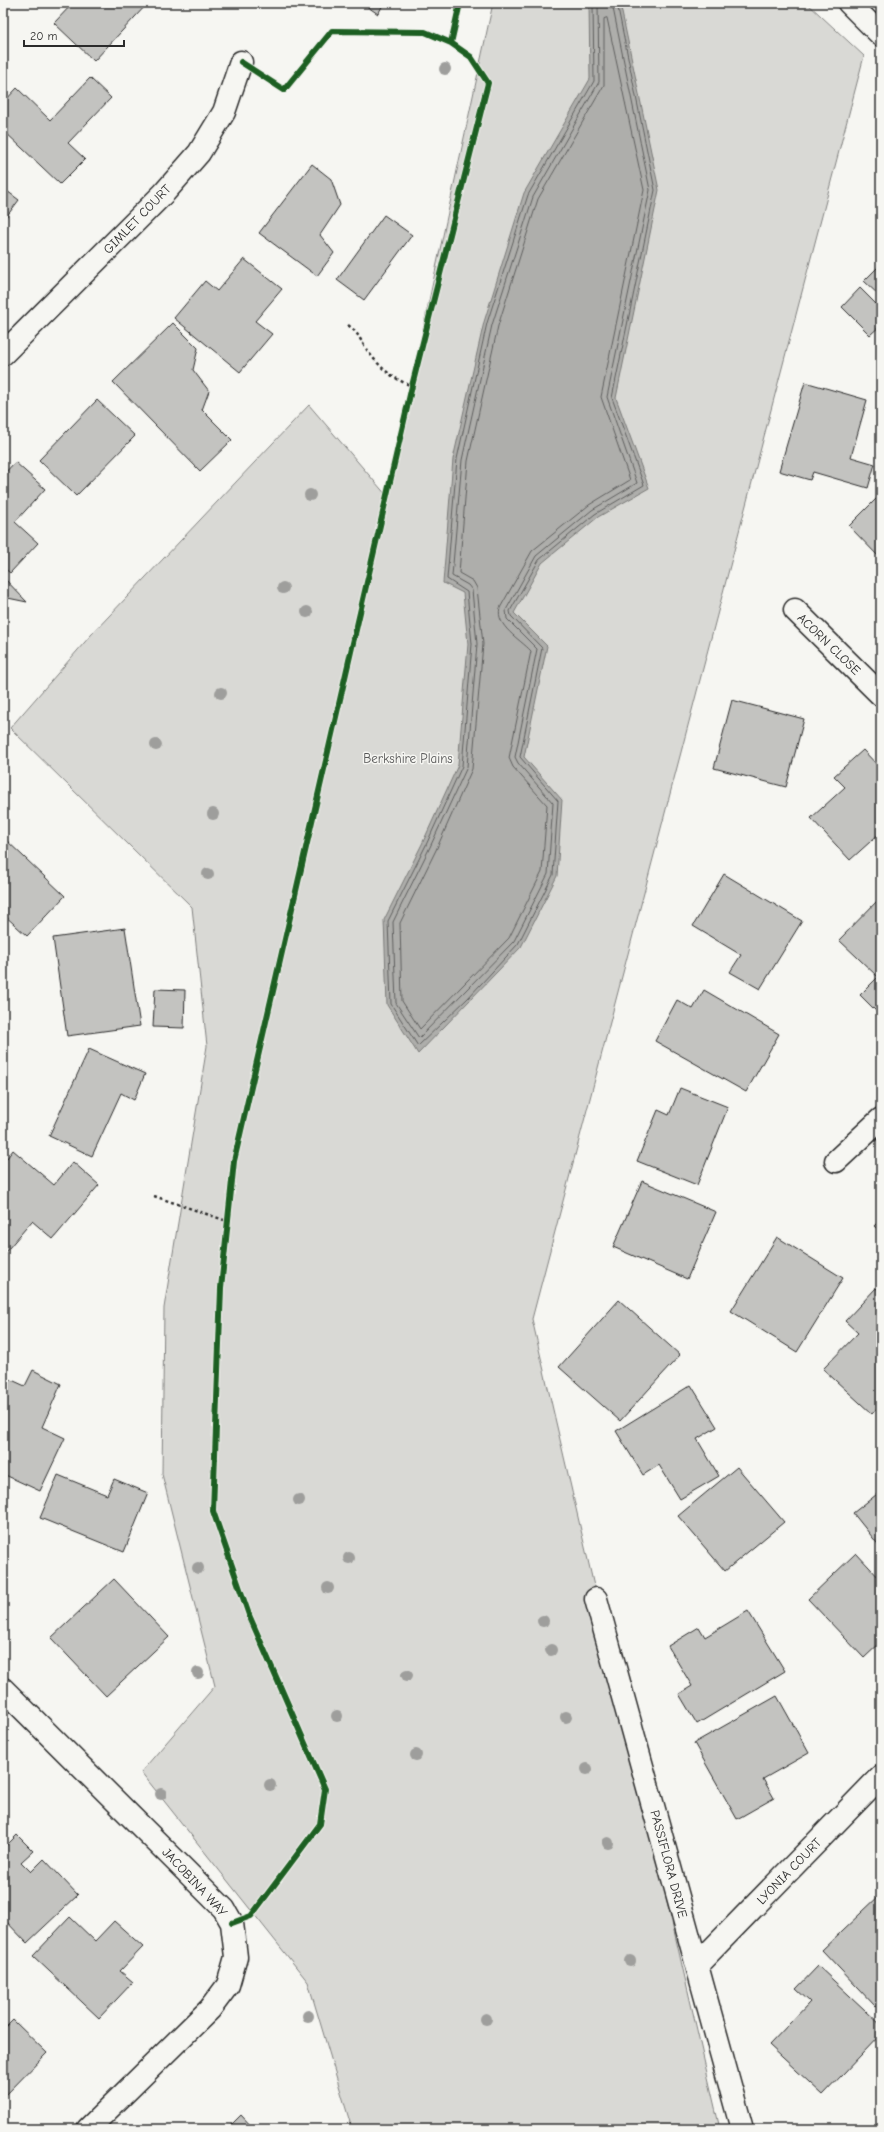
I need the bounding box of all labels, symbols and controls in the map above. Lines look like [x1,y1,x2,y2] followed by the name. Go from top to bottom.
[24,22,124,48] scale bar
[30,29,58,43] text: 20 m
[100,181,174,257] street label: GIMLET COURT
[794,610,864,678] street label: ACORN CLOSE
[363,751,453,766] park label: Berkshire Plains
[647,1808,691,1920] street label: PASSIFLORA DRIVE
[754,1835,825,1907] street label: LYONIA COURT
[159,1845,231,1920] street label: JACOBINA WAY

